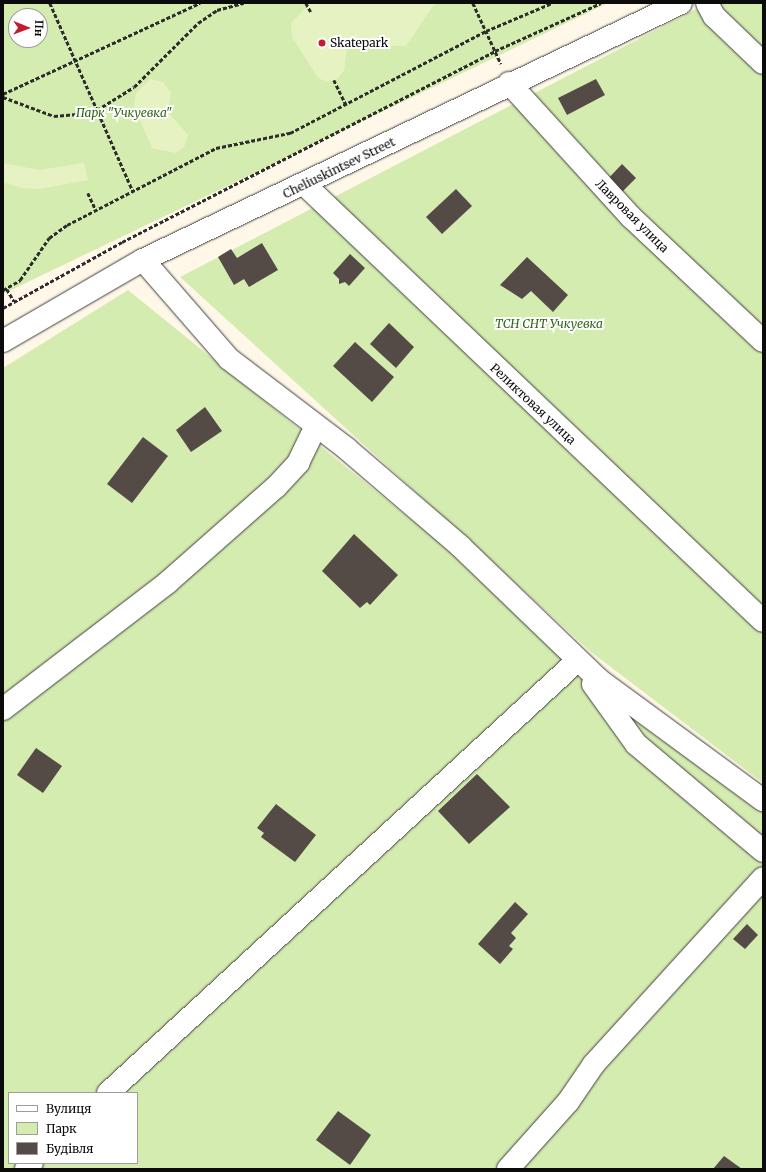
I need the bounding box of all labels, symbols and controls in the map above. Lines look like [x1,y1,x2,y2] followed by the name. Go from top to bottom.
[8,8,48,48] north arrow
[32,20,46,37] text: Пн
[330,36,388,50] place label: Skatepark
[317,38,327,48] marker: Skatepark
[76,106,172,120] park label: Парк "Учкуевка"
[281,135,397,201] street label: Cheliuskintsev Street
[593,177,671,255] street label: Лавровая улица
[495,317,603,331] park label: ТСН СНТ Учкуевка
[487,361,579,447] street label: Реликтовая улица
[8,1092,138,1164] legend
[46,1101,91,1116] text: Вулиця
[46,1121,77,1136] text: Парк
[46,1141,93,1156] text: Будівля

